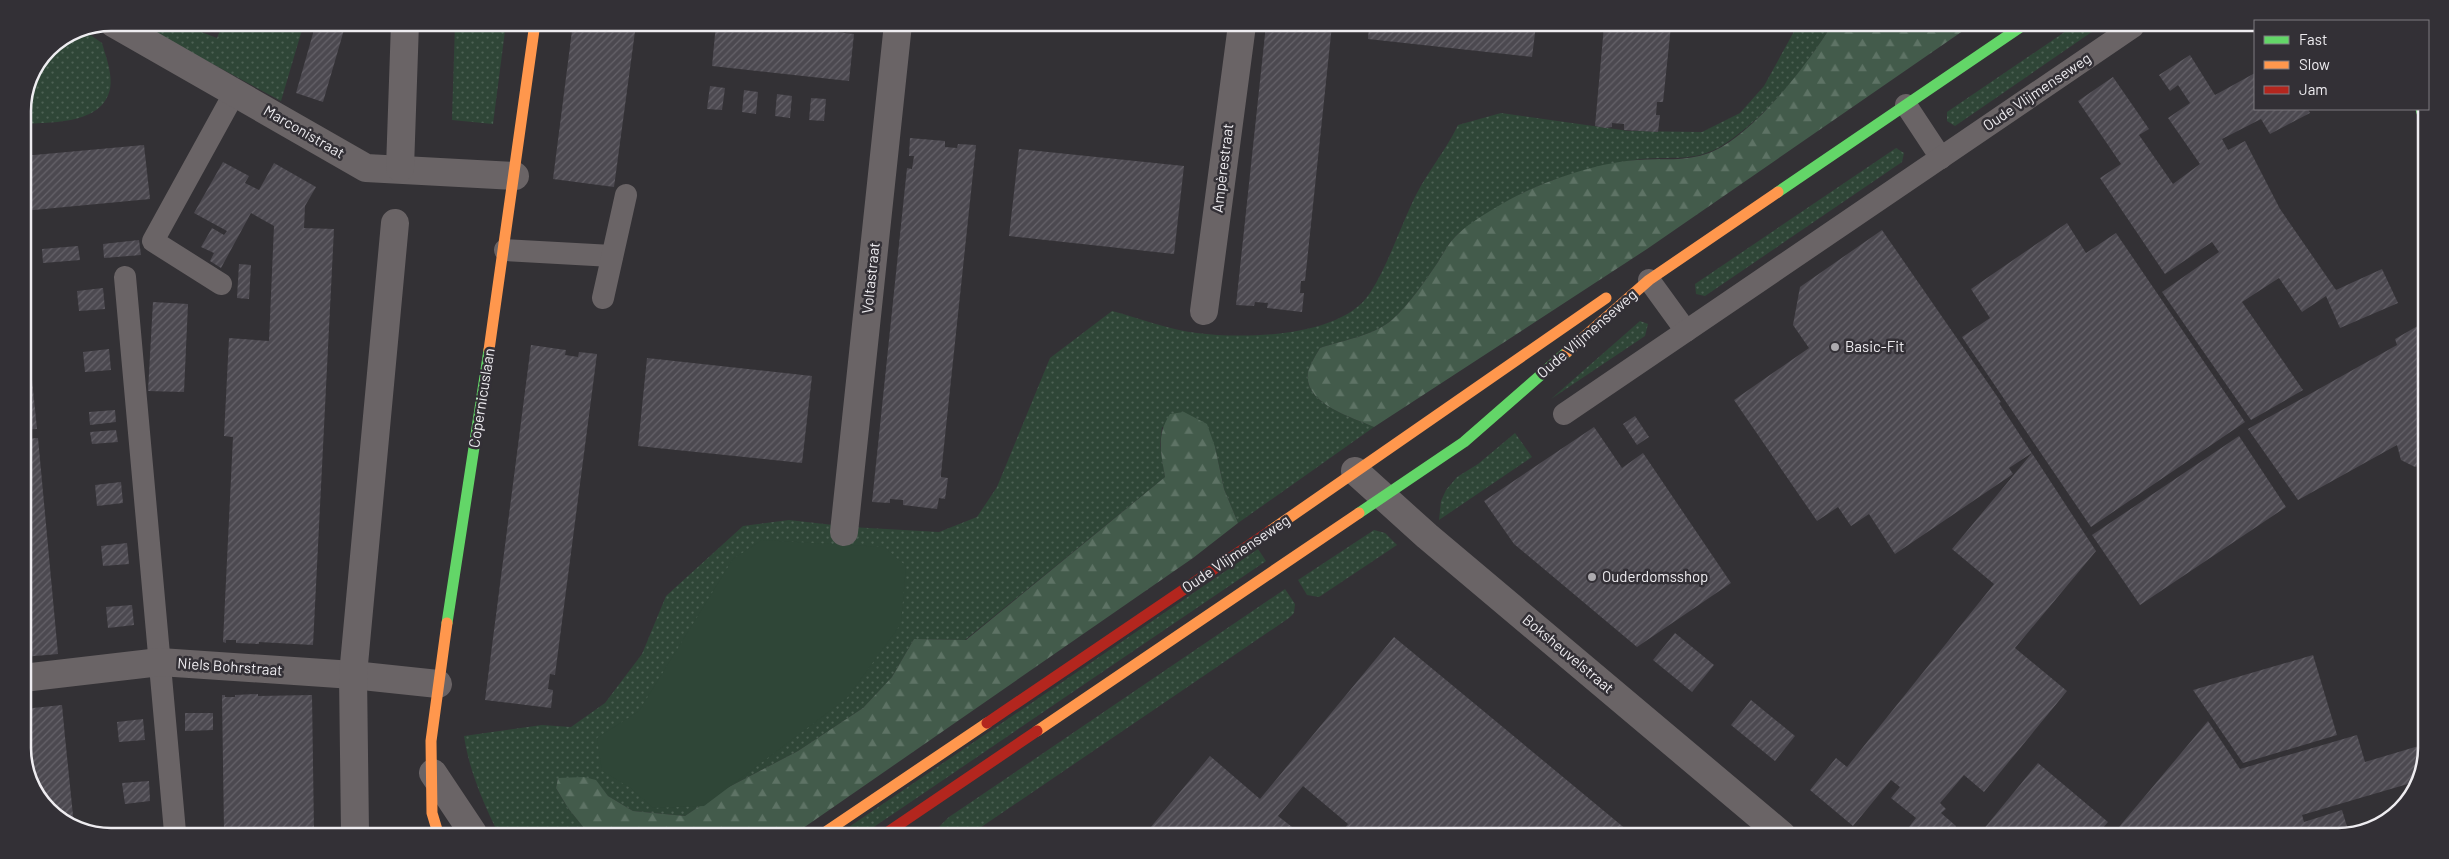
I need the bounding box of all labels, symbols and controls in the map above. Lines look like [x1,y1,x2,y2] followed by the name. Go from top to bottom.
[2254,20,2429,110] legend
[2299,30,2327,48] text: Fast
[1979,48,2094,134] street label: Oude Vlijmenseweg
[2299,55,2330,73] text: Slow
[2299,80,2328,98] text: Jam
[261,101,348,162] street label: Marconistraat
[1208,122,1236,214] street label: Ampèrestraat
[857,241,883,314] street label: Voltastraat
[1533,285,1640,381] street label: Oude Vlijmenseweg
[1845,337,1905,355] place label: Basic-Fit
[1829,341,1841,353] marker: Basic-Fit
[464,347,498,449] street label: Copernicuslaan
[1178,510,1293,596] street label: Oude Vlijmenseweg
[1602,567,1708,585] place label: Ouderdomsshop
[1586,571,1598,583] marker: Ouderdomsshop
[1519,610,1618,697] street label: Boksheuvelstraat
[177,653,283,679] street label: Niels Bohrstraat

